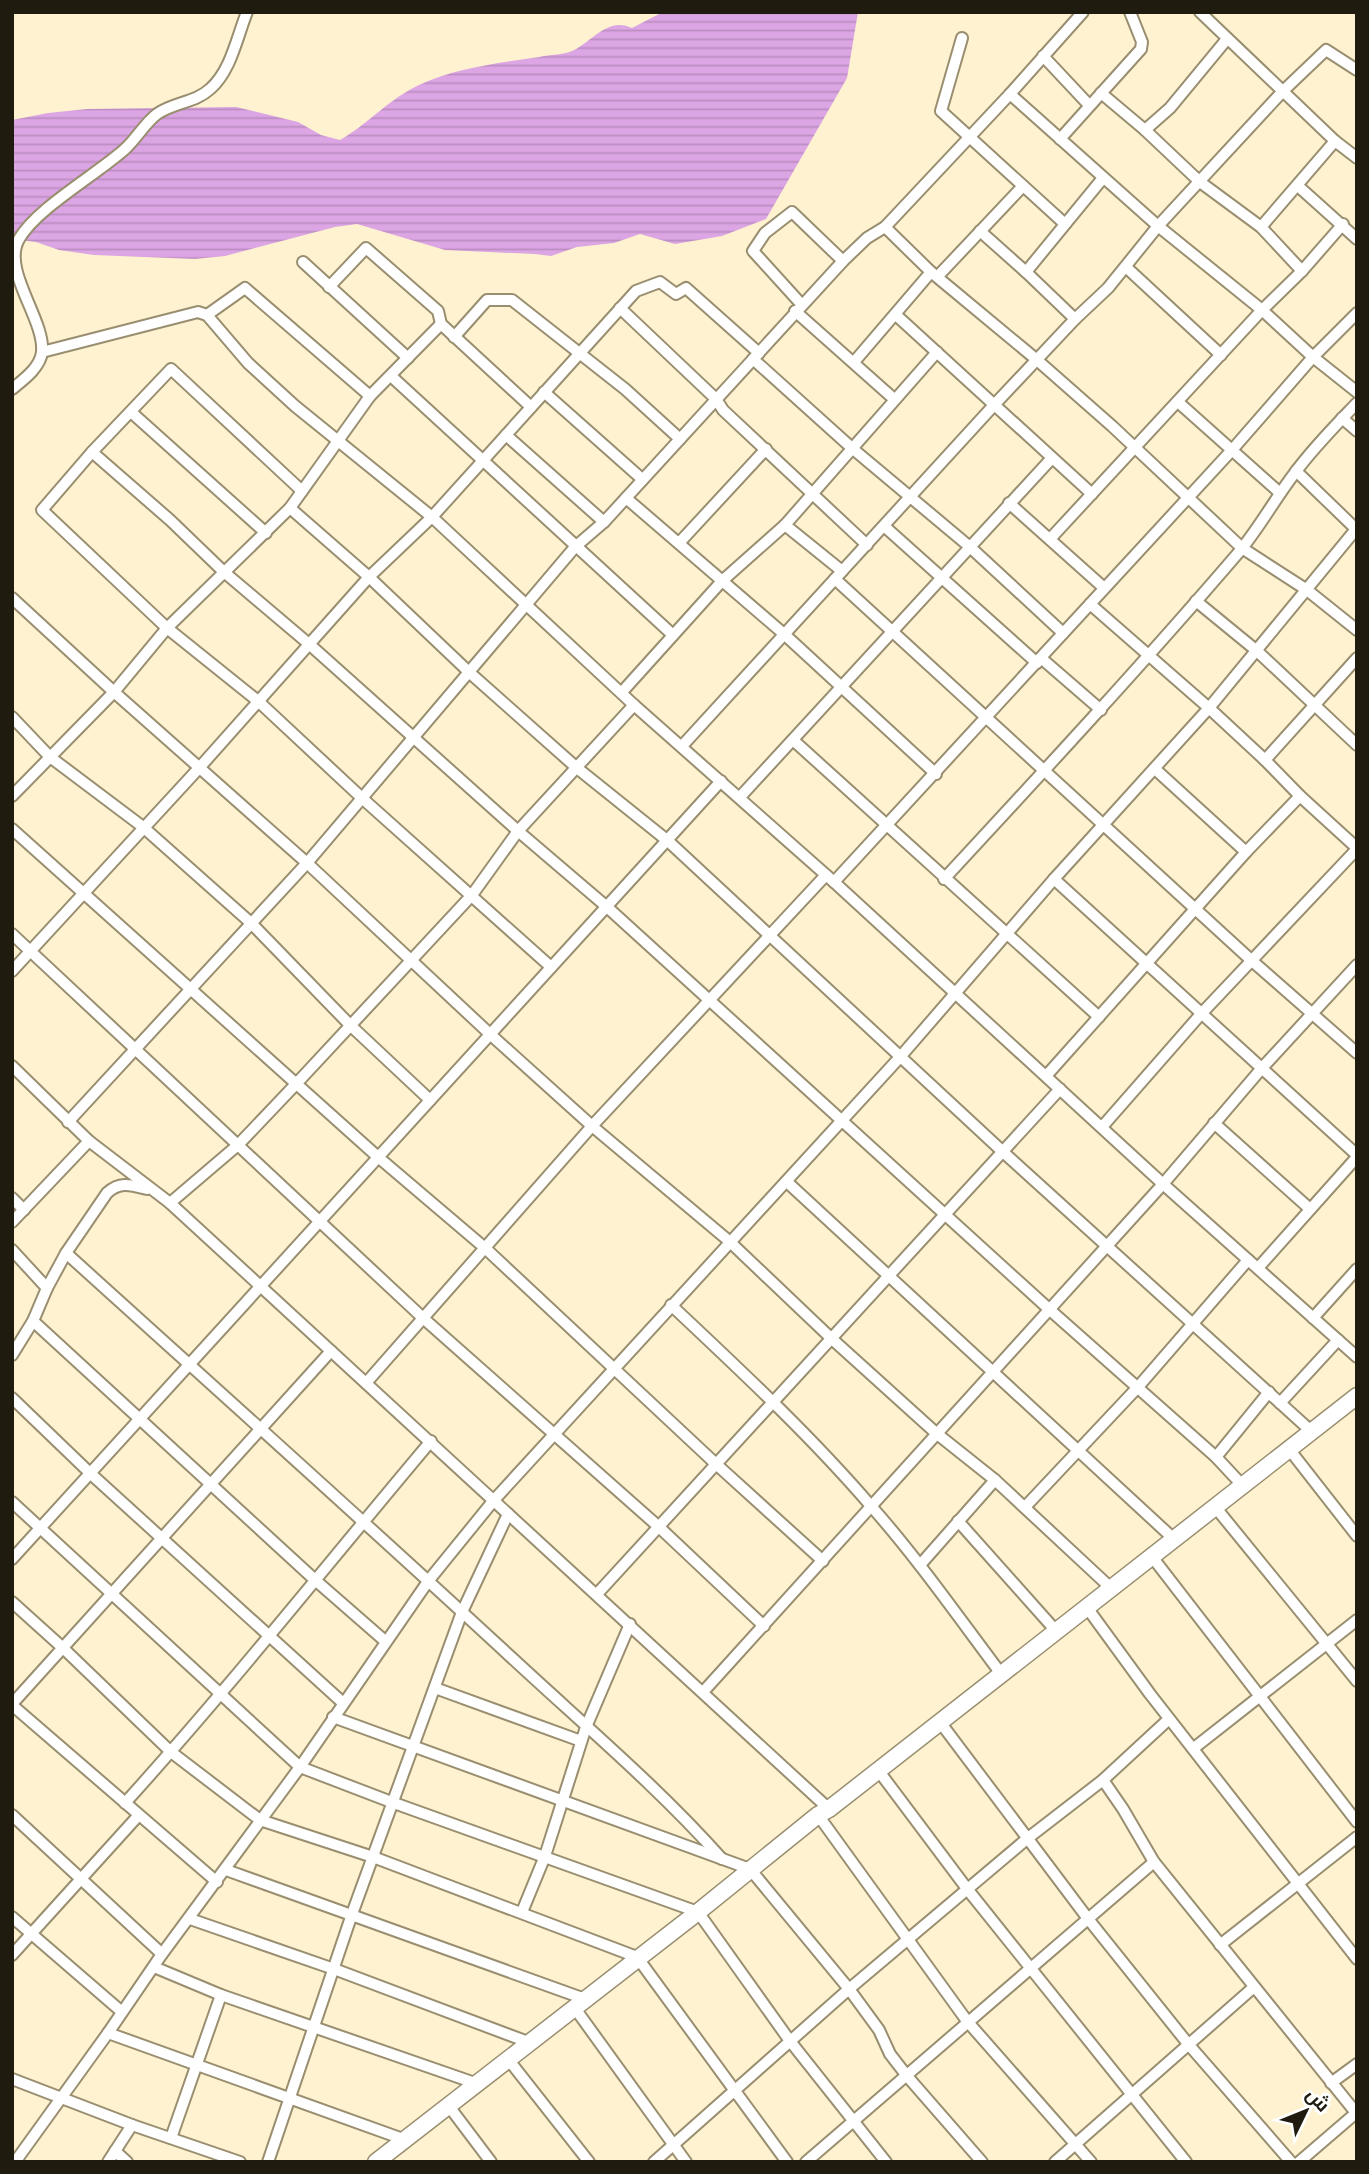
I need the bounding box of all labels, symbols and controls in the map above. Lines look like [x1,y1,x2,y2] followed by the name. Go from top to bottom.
[1271,2076,1341,2146] north arrow
[1301,2084,1334,2117] text: ش

